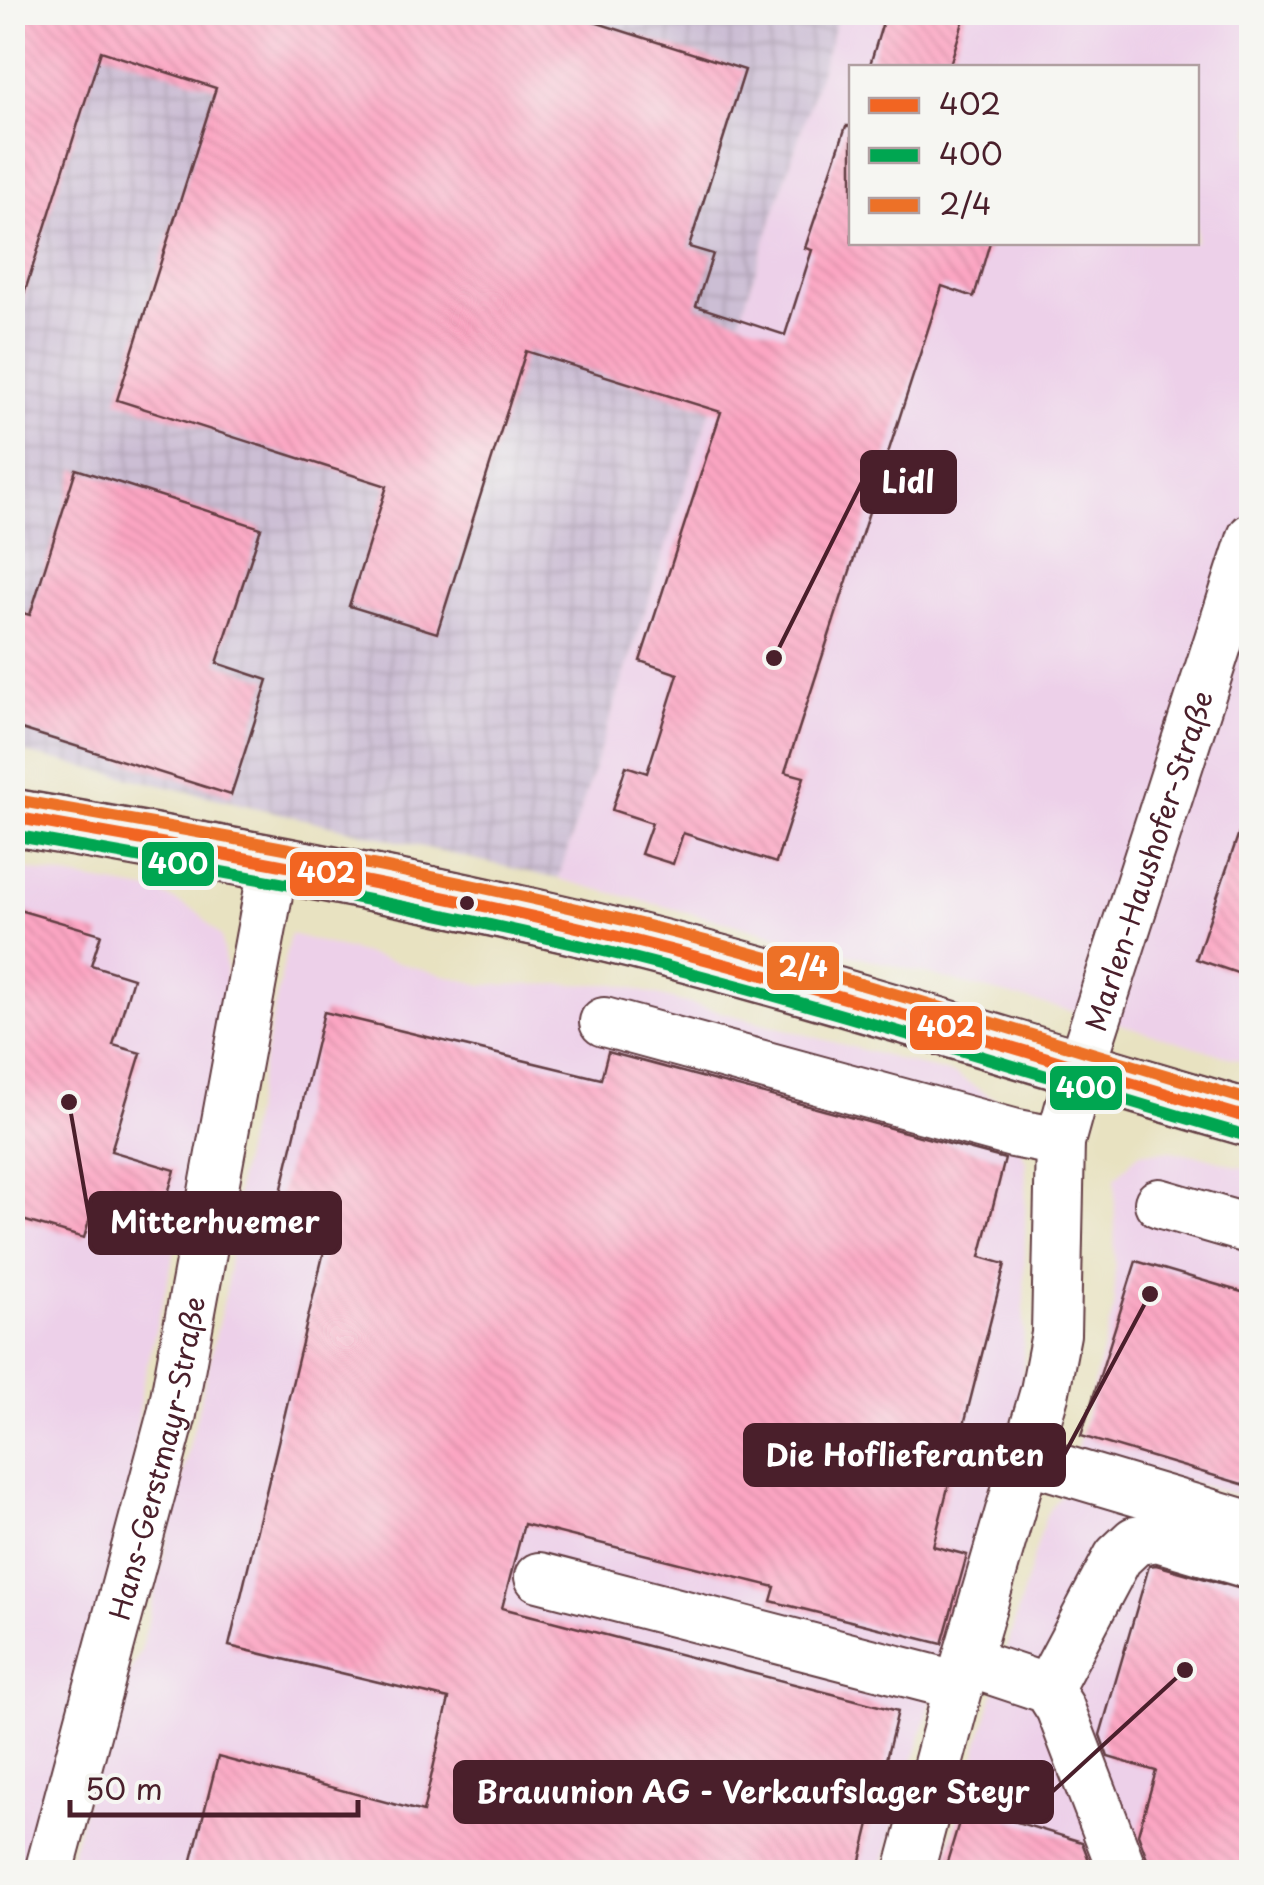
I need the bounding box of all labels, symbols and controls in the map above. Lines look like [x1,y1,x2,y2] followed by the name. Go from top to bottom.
[849,65,1199,245] legend
[939,80,1001,125] text: 402
[939,130,1003,175] text: 400
[939,180,991,225] text: 2/4
[862,452,955,512] callout: Lidl
[881,458,935,503] text: Lidl
[1073,685,1223,1036] street label: Marlen-Haushofer-Straße
[140,840,216,888] line badge: 400
[148,841,208,884] text: 400
[288,850,364,898] line badge: 402
[297,850,355,893] text: 402
[457,893,477,913] unlabelled marker
[765,944,841,992] line badge: 2/4
[778,944,828,987] text: 2/4
[908,1004,984,1052] line badge: 402
[917,1004,975,1047] text: 402
[1048,1064,1124,1112] line badge: 400
[1056,1065,1116,1108] text: 400
[90,1193,340,1253] callout: Mitterhuemer
[110,1198,320,1243] text: Mitterhuemer
[96,1293,215,1624] street label: Hans-Gerstmayr-Straße
[745,1425,1064,1485] callout: Die Hoflieferanten
[766,1431,1044,1476] text: Die Hoflieferanten
[70,1755,358,1817] scale bar
[455,1762,1052,1822] callout: Brauunion AG - Verkaufslager Steyr
[85,1765,163,1810] text: 50 m
[476,1768,1030,1813] text: Brauunion AG - Verkaufslager Steyr

